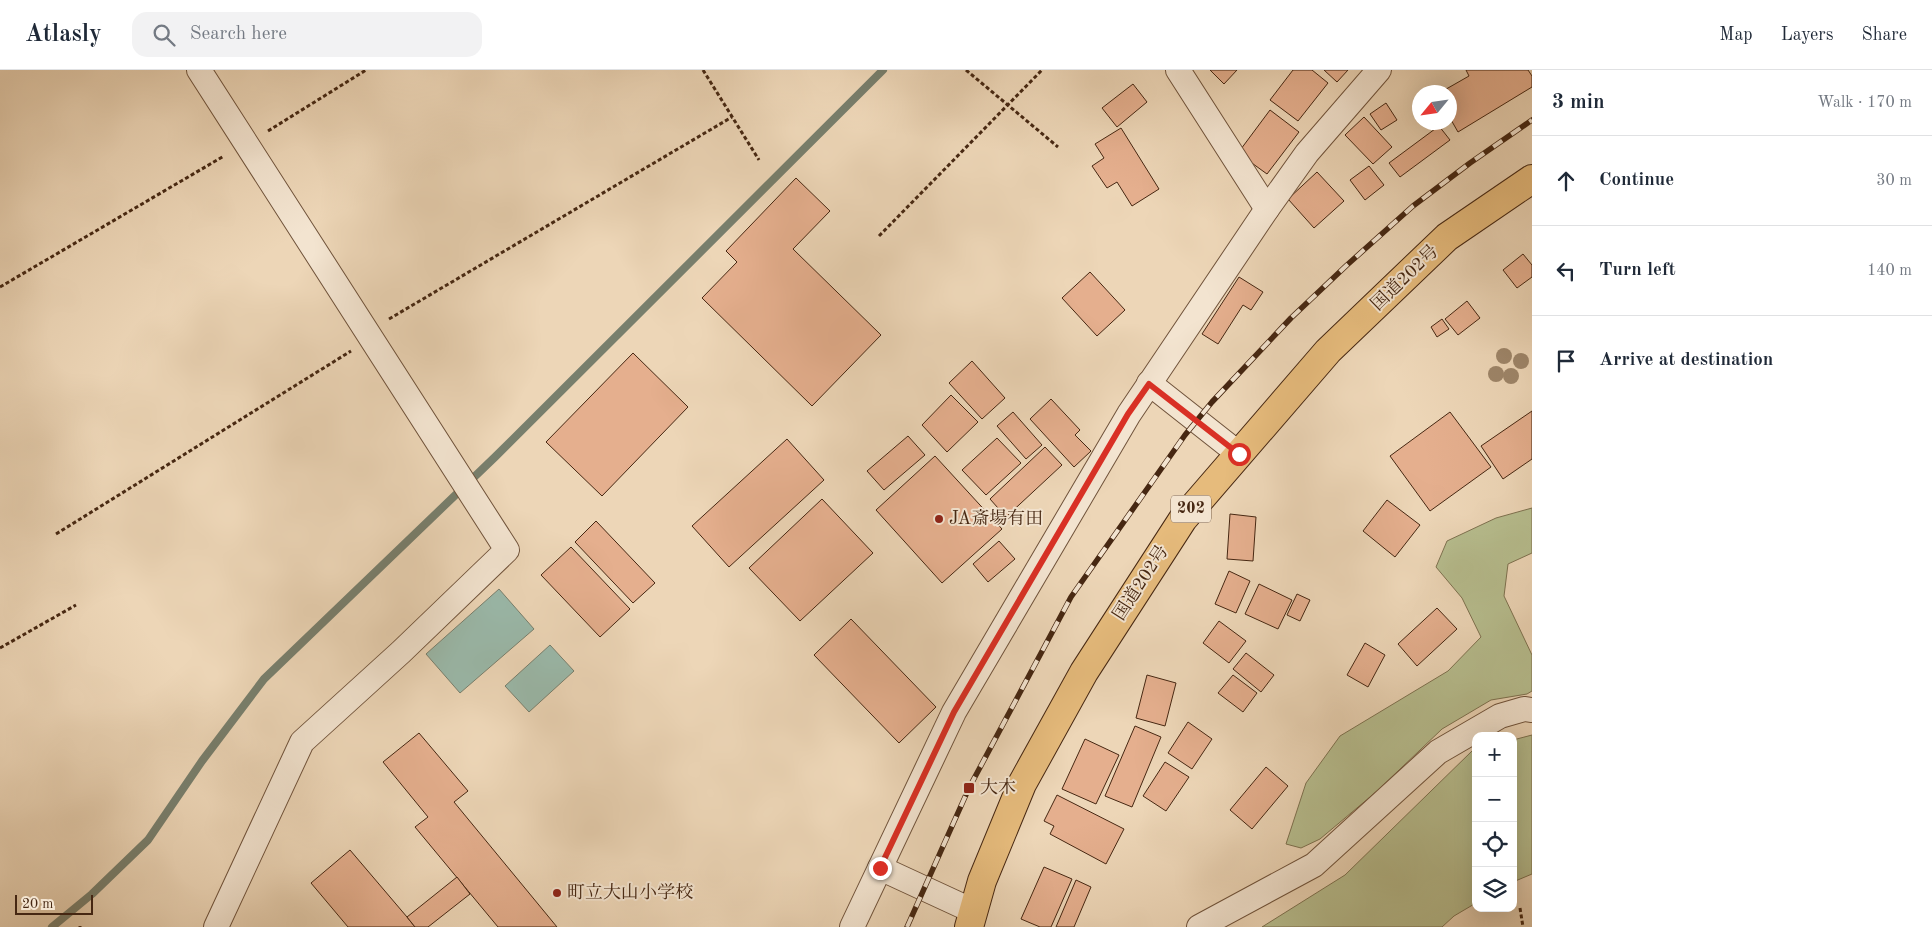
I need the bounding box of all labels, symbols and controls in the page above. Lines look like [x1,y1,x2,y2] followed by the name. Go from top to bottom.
[132,12,482,57] search box
[150,21,178,49] icon: search
[25,23,102,47] text: Atlasly
[190,25,287,44] text: Search here
[1719,26,1753,44] text: Map
[1781,26,1833,44] text: Layers
[1861,26,1907,44] text: Share
[1412,85,1457,130] north arrow
[1552,92,1605,113] text: 3 min
[1817,95,1912,111] text: Walk · 170 m
[1552,167,1580,195] icon: ahead
[1599,171,1674,190] text: Continue
[1876,173,1912,189] text: 30 m
[1367,240,1442,314] street label: 国道202号
[1552,257,1580,285] icon: left
[1599,261,1676,280] text: Turn left
[1867,263,1912,279] text: 140 m
[1552,347,1580,375] icon: arrive
[1599,351,1773,370] text: Arrive at destination
[1228,443,1251,466] route start
[1171,496,1211,522] road number: 202
[949,508,1043,528] place label: JA斎場有田
[933,513,945,525] marker: JA斎場有田
[1109,541,1172,624] street label: 国道202号
[1472,732,1517,912] map controls
[1472,732,1517,777] button: +
[980,777,1016,797] place label: 大木
[1472,777,1517,822] button: −
[962,781,976,795] marker: 大木
[1472,822,1517,867] button: locate
[869,857,892,880] route end
[1472,867,1517,912] button: layers
[567,882,693,902] place label: 町立大山小学校
[551,887,563,899] marker: 町立大山小学校
[15,892,92,915] scale bar
[22,897,53,911] text: 20 m

